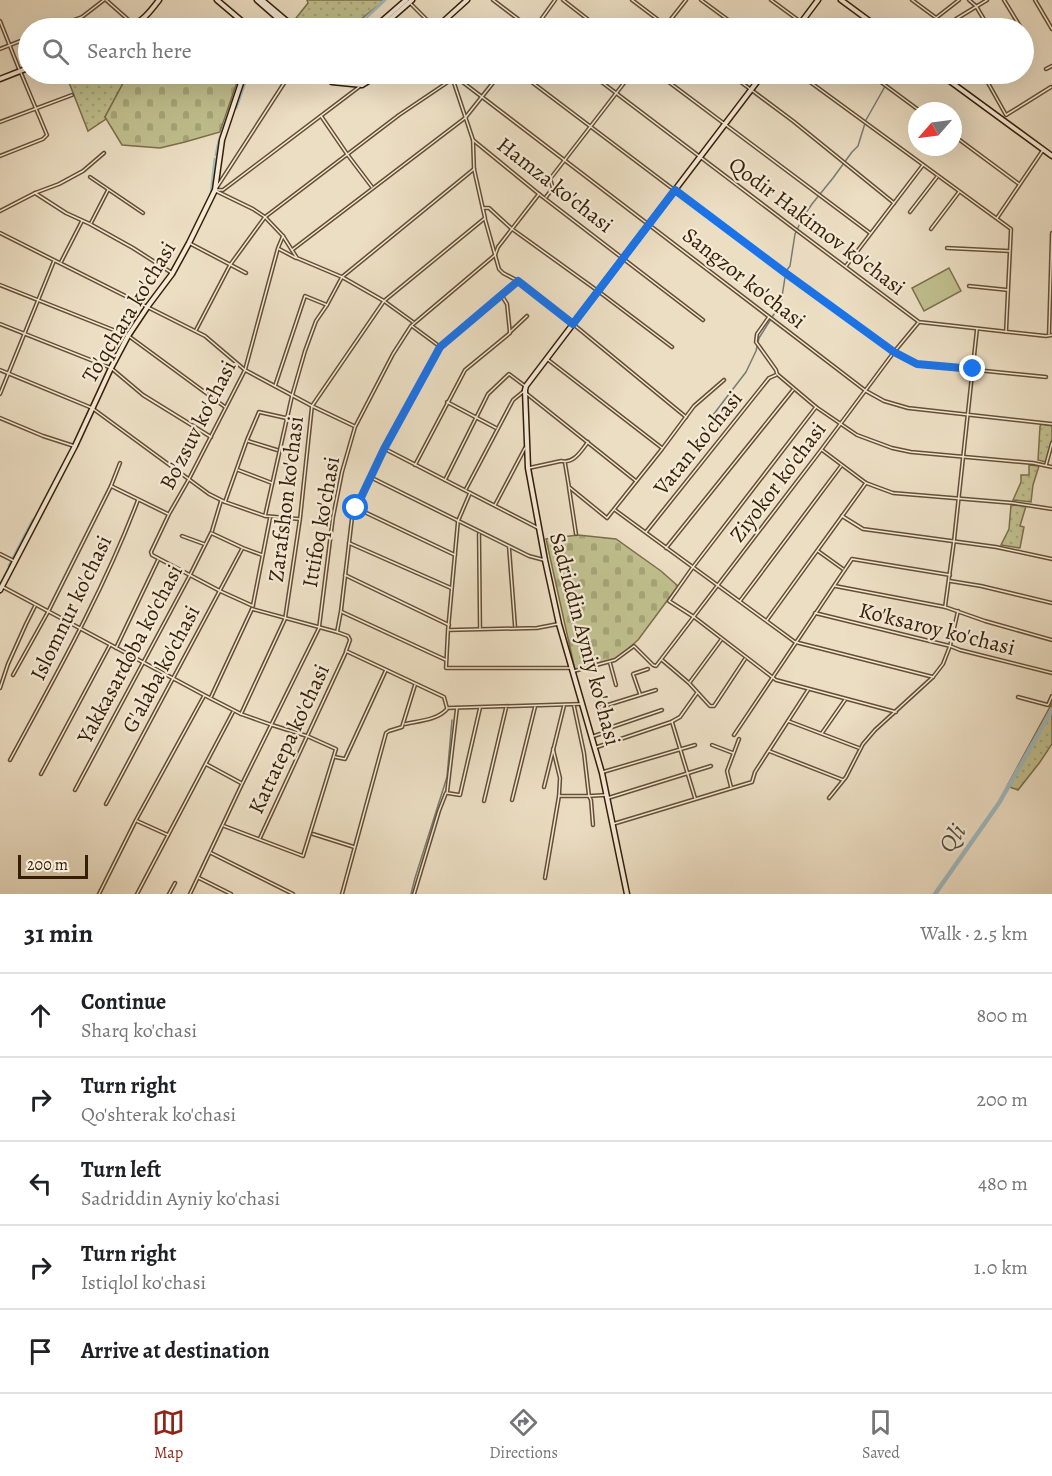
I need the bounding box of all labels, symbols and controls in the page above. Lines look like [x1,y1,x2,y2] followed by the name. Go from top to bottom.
[18,18,1034,84] search box
[39,35,72,68] icon: search
[87,36,192,66] text: Search here
[908,102,962,156] north arrow
[491,130,619,240] street label: Hamza ko'chasi
[722,150,912,302] street label: Qodir Hakimov ko'chasi
[676,220,812,336] street label: Sangzor ko'chasi
[75,236,183,388] street label: To'qchara ko'chasi
[152,355,244,495] street label: Bo'zsuv ko'chasi
[959,355,985,381] route end
[646,385,749,502] street label: Vatan ko'chasi
[261,414,311,584] street label: Zarafshon ko'chasi
[723,416,833,548] street label: Ziyokor ko'chasi
[295,454,347,590] street label: Ittifoq ko'chasi
[342,494,368,520] route start
[542,529,628,749] street label: Sadriddin Ayniy ko'chasi
[23,530,119,686] street label: Islomnur ko'chasi
[70,559,190,750] street label: Yakkasardoba ko'chasi
[856,595,1018,663] street label: Ko'ksaroy ko'chasi
[115,600,207,738] street label: G'alaba ko'chasi
[241,659,337,819] street label: Kattatepa ko'chasi
[931,817,973,859] water label: Qli
[18,852,88,880] scale bar
[27,854,68,876] text: 200 m
[24,916,93,951] text: 31 min
[920,920,1028,947] text: Walk · 2.5 km
[81,987,166,1017] text: Continue
[24,999,57,1032] icon: ahead
[976,1002,1028,1029] text: 800 m
[81,1017,197,1044] text: Sharq ko'chasi
[81,1071,177,1101] text: Turn right
[24,1083,57,1116] icon: right
[977,1086,1028,1113] text: 200 m
[81,1101,236,1128] text: Qo'shterak ko'chasi
[81,1155,161,1185] text: Turn left
[24,1167,57,1200] icon: left
[978,1170,1028,1197] text: 480 m
[81,1185,280,1212] text: Sadriddin Ayniy ko'chasi
[81,1239,177,1269] text: Turn right
[24,1251,57,1284] icon: right
[974,1254,1028,1281] text: 1.0 km
[81,1269,206,1296] text: Istiqlol ko'chasi
[24,1335,57,1368] icon: arrive
[81,1336,270,1366] text: Arrive at destination
[152,1406,185,1464] tab: Map
[489,1406,558,1464] tab: Directions
[862,1406,900,1464] tab: Saved

